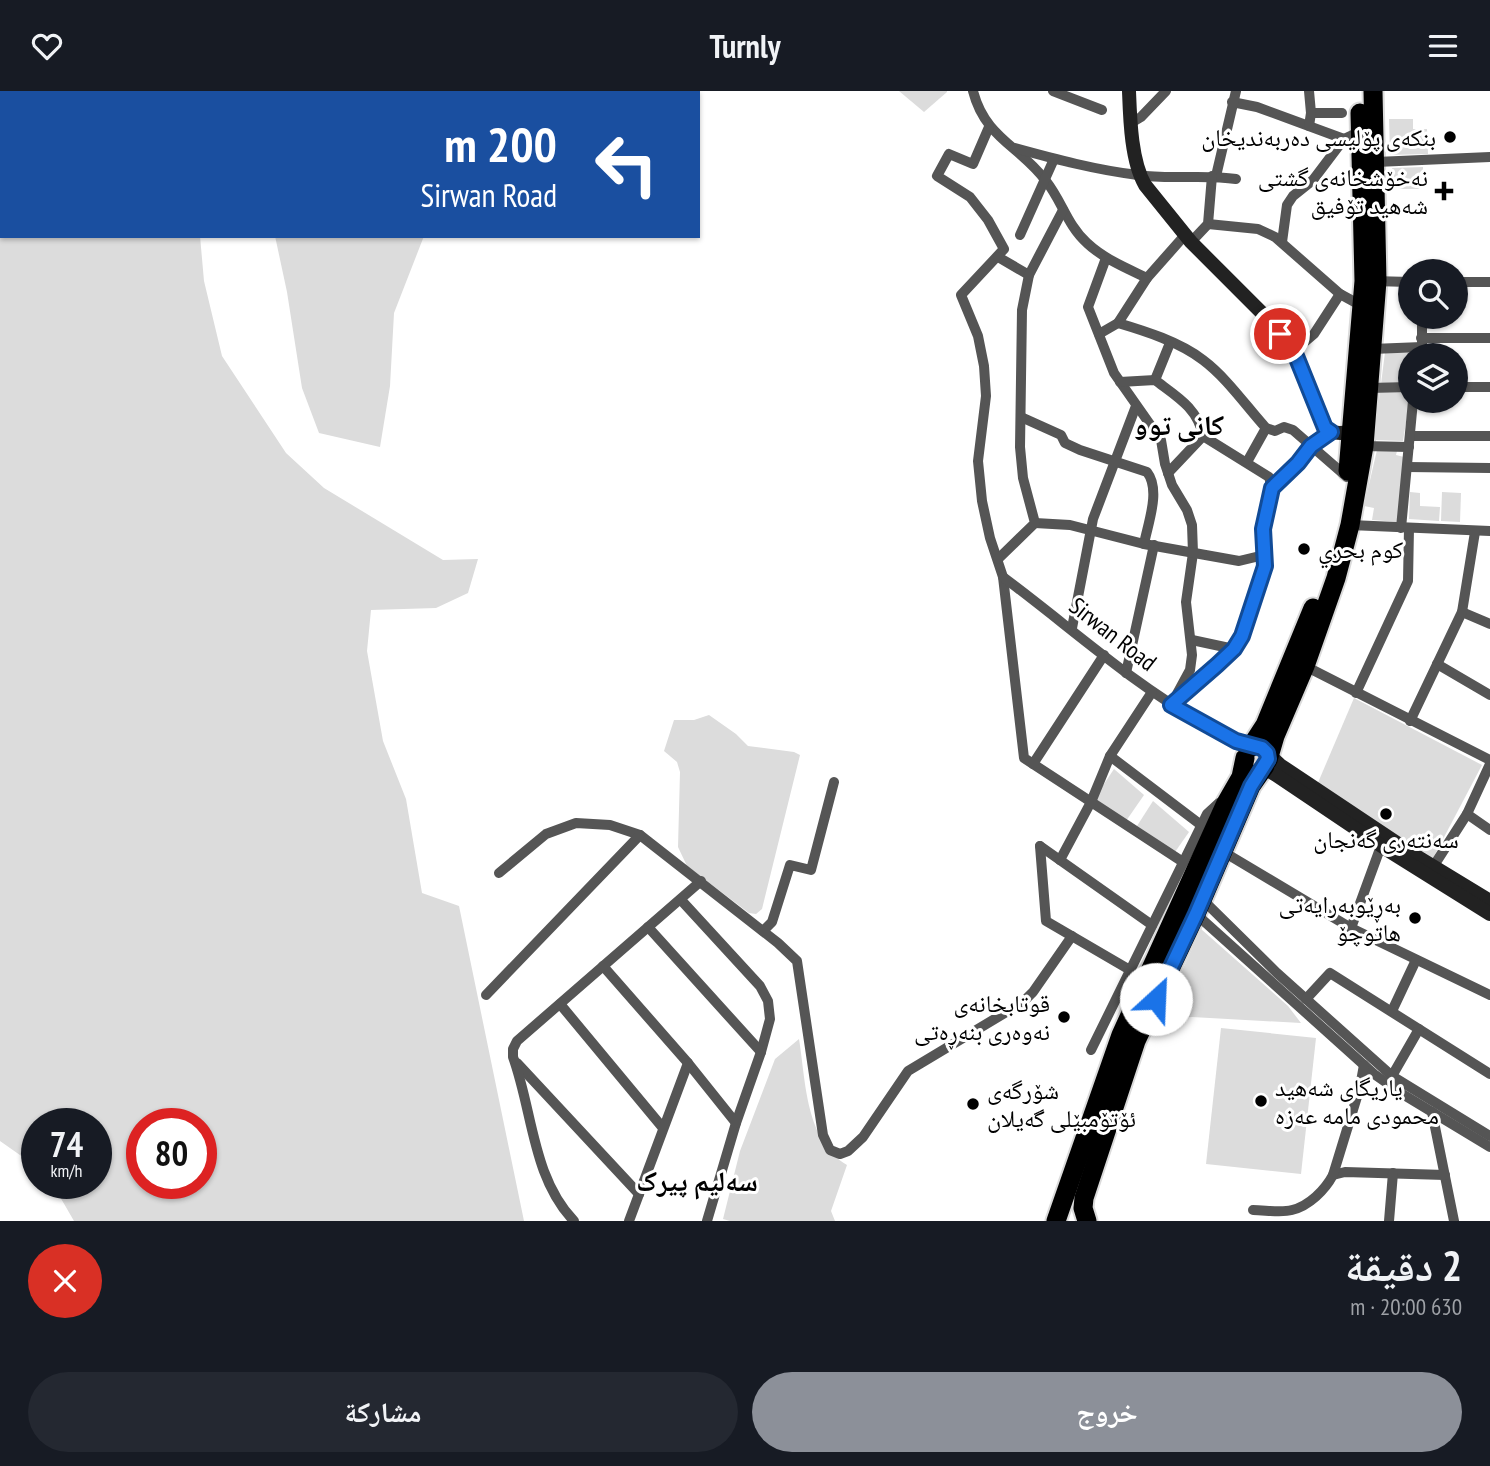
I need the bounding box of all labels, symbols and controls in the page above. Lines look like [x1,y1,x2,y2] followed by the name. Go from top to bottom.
[710,25,781,67] text: Turnly
[28,27,66,65] icon: heart
[1424,27,1462,65] icon: menu
[444,112,557,176] text: 200 m
[581,119,672,210] icon: left
[1201,122,1436,153] place label: بنکەی پۆلیسی دەربەندیخان
[1442,129,1458,145] marker: بنکەی پۆلیسی دەربەندیخان
[1258,162,1428,221] place label: نەخۆشخانەی گشتی شەهید تۆفیق
[420,174,557,216] text: Sirwan Road
[1434,181,1454,201] marker: نەخۆشخانەی گشتی شەهید تۆفیق
[1398,259,1468,413] map controls
[1398,259,1468,329] button: search
[1250,304,1310,364] pin
[1261,315,1299,353] icon: arrive
[1398,343,1468,413] button: layers
[1134,406,1224,443] district label: کانی توو
[1318,534,1403,569] place label: کوم بحري
[1296,541,1312,557] marker: کوم بحري
[1063,590,1163,678] street label: Sirwan Road
[1378,806,1394,822] marker: سەنتەری گەنجان
[1313,824,1459,855] place label: سەنتەری گەنجان
[1279,889,1401,948] place label: بەڕێوبەرایەتی هاتوچۆ
[1407,910,1423,926] marker: بەڕێوبەرایەتی هاتوچۆ
[1119,962,1193,1036] position arrow
[914,988,1050,1050] place label: قوتابخانەی نەوەری بنەڕەتی
[1056,1009,1072,1025] marker: قوتابخانەی نەوەری بنەڕەتی
[1275,1072,1439,1131] place label: یاریگاى شه‌هید محمودى مامه‌ عه‌زه
[987,1075,1136,1134] place label: شۆرگه‌ى ئۆتۆمبێلى گه‌یلان
[1253,1093,1269,1109] marker: یاریگاى شه‌هید محمودى مامه‌ عه‌زه
[965,1096,981,1112] marker: شۆرگه‌ى ئۆتۆمبێلى گه‌یلان
[126,1108,217,1199] speed limit sign: 80
[50,1121,83,1167] text: 74
[51,1159,82,1182] text: km/h
[636,1162,758,1200] district label: سەلیم پیرک
[1345,1238,1462,1293] text: 2 دقيقة
[28,1244,102,1318] button: close
[1350,1292,1462,1321] text: 630 m · 20:00
[28,1372,738,1452] button: مشاركة
[752,1372,1462,1452] button: خروج

